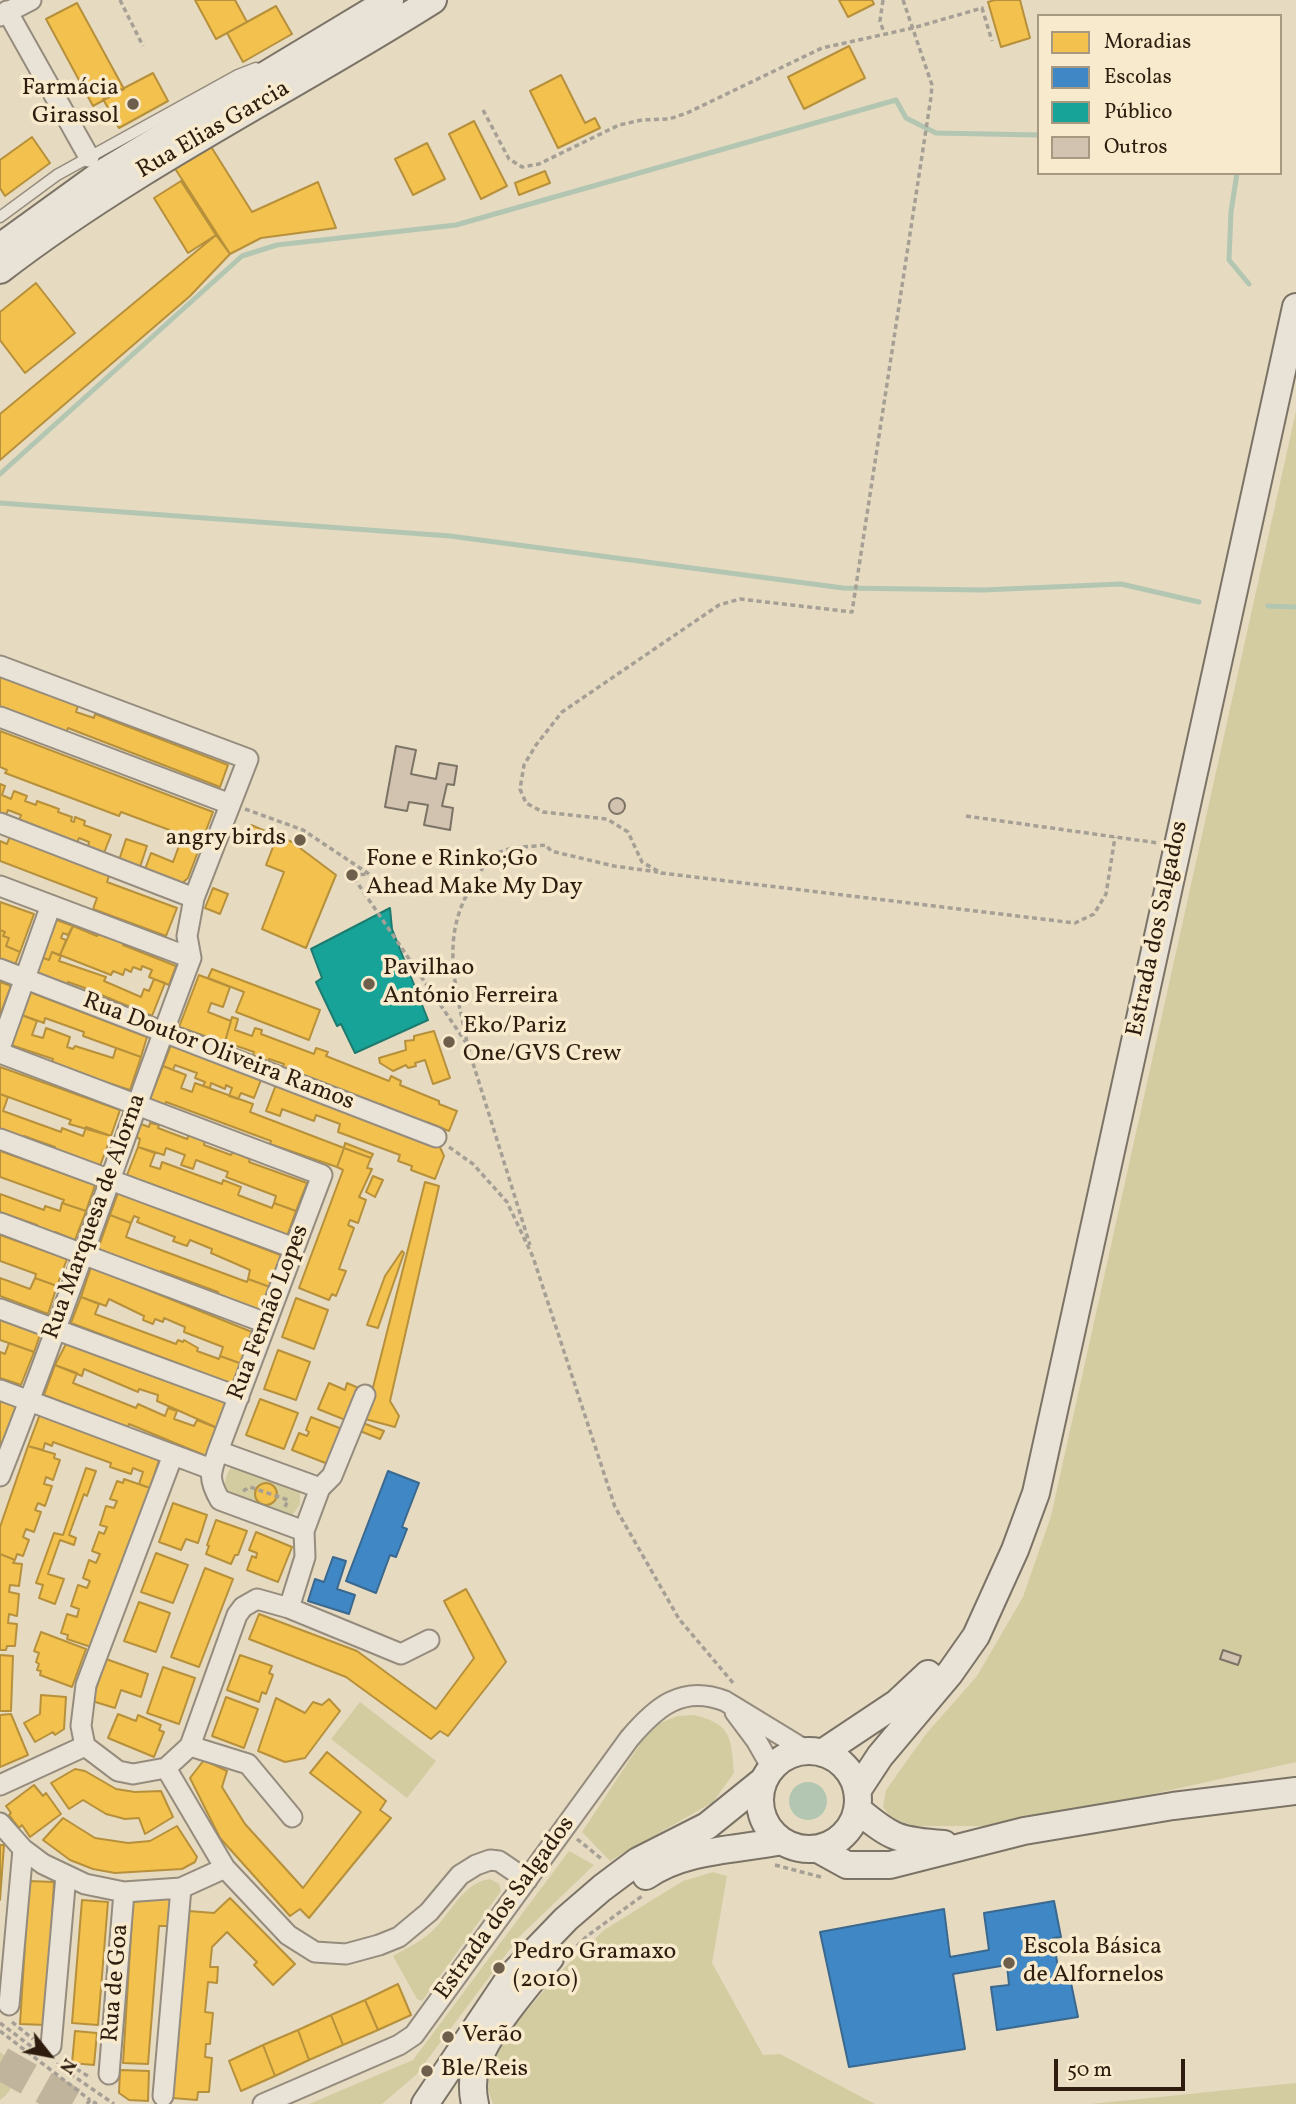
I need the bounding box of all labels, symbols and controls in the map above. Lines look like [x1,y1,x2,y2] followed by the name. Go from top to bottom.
[1037,14,1282,175] legend
[1104,28,1191,57] text: Moradias
[1104,63,1172,92] text: Escolas
[22,76,119,132] place label: Farmácia Girassol
[132,76,296,186] street label: Rua Elias Garcia
[125,96,141,112] marker: Farmácia Girassol
[1104,98,1172,127] text: Público
[1104,133,1168,162] text: Outros
[1122,818,1196,1040] street label: Estrada dos Salgados
[165,826,286,854] place label: angry birds
[292,832,308,848] marker: angry birds
[366,847,583,903] place label: Fone e Rinko;Go Ahead Make My Day
[344,867,360,883] marker: Fone e Rinko;Go Ahead Make My Day
[383,956,559,1012] place label: Pavilhao António Ferreira
[361,976,377,992] marker: Pavilhao António Ferreira
[78,988,358,1118] street label: Rua Doutor Oliveira Ramos
[463,1014,621,1070] place label: Eko/Pariz One/GVS Crew
[441,1034,457,1050] marker: Eko/Pariz One/GVS Crew
[38,1090,154,1344] street label: Rua Marquesa de Alorna
[223,1221,317,1405] street label: Rua Fernão Lopes
[430,1812,582,2006] street label: Estrada dos Salgados
[97,1923,137,2043] street label: Rua de Goa
[1023,1935,1164,1991] place label: Escola Básica de Alfornelos
[513,1940,676,1996] place label: Pedro Gramaxo (2010)
[1001,1955,1017,1971] marker: Escola Básica de Alfornelos
[491,1960,507,1976] marker: Pedro Gramaxo (2010)
[14,2020,84,2090] north arrow
[462,2023,522,2051] place label: Verão
[440,2029,456,2045] marker: Verão
[1058,2044,1189,2088] scale bar
[52,2053,82,2078] text: N
[1067,2056,1112,2085] text: 50 m
[441,2057,528,2085] place label: Ble/Reis
[419,2063,435,2079] marker: Ble/Reis

